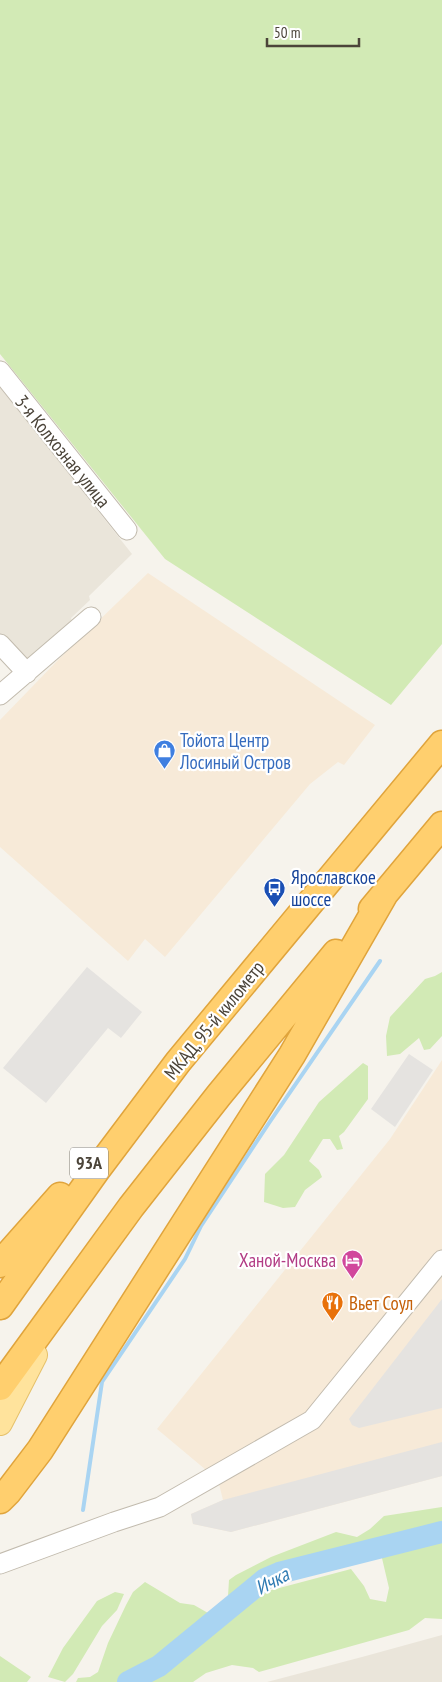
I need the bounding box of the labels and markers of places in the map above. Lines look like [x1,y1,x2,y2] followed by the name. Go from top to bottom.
[179,728,291,774] place label: Тойота Центр Лосиный Остров
[152,739,176,770] shop icon: Тойота Центр Лосиный Остров
[291,865,376,911] place label: Ярославское шоссе
[263,876,287,907] bus stop icon: Ярославское шоссе
[239,1248,336,1272] place label: Ханой-Москва
[340,1248,364,1279] hotel icon: Ханой-Москва
[321,1291,345,1322] restaurant icon: Вьет Соул
[349,1291,413,1315] place label: Вьет Соул

